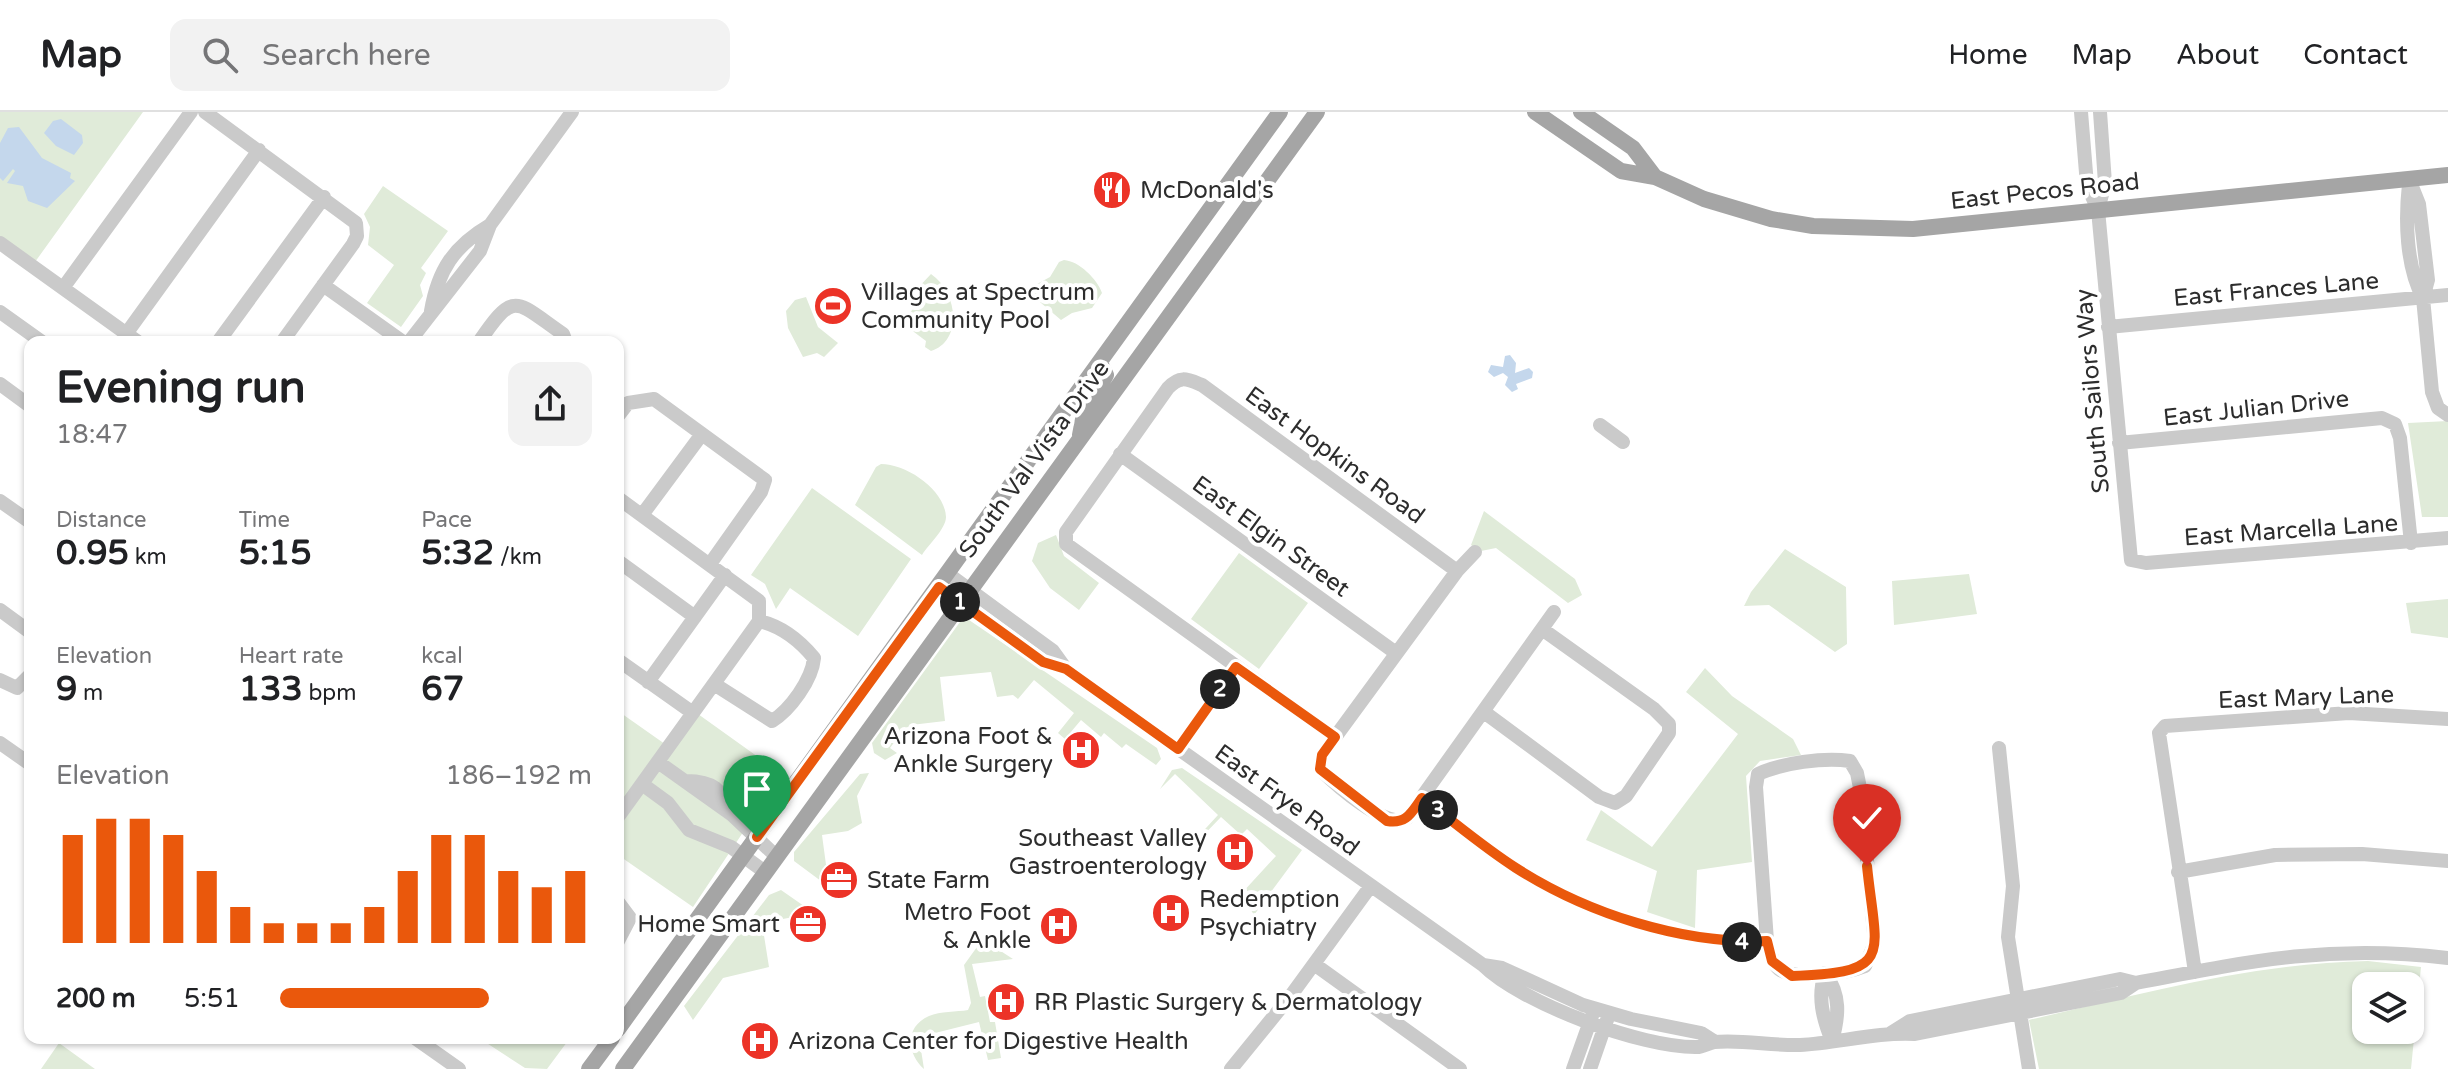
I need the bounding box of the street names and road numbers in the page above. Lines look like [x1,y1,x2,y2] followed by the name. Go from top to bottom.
[1949,167,2141,216] street label: East Pecos Road
[2172,266,2380,313] street label: East Frances Lane
[2069,287,2116,494] street label: South Sailors Way
[953,355,1116,564] street label: South Val Vista Drive
[1239,381,1430,530] street label: East Hopkins Road
[2162,384,2350,433] street label: East Julian Drive
[1186,470,1355,603] street label: East Elgin Street
[2183,509,2399,552] street label: East Marcella Lane
[2218,680,2394,715] street label: East Mary Lane
[1209,738,1365,863] street label: East Frye Road

